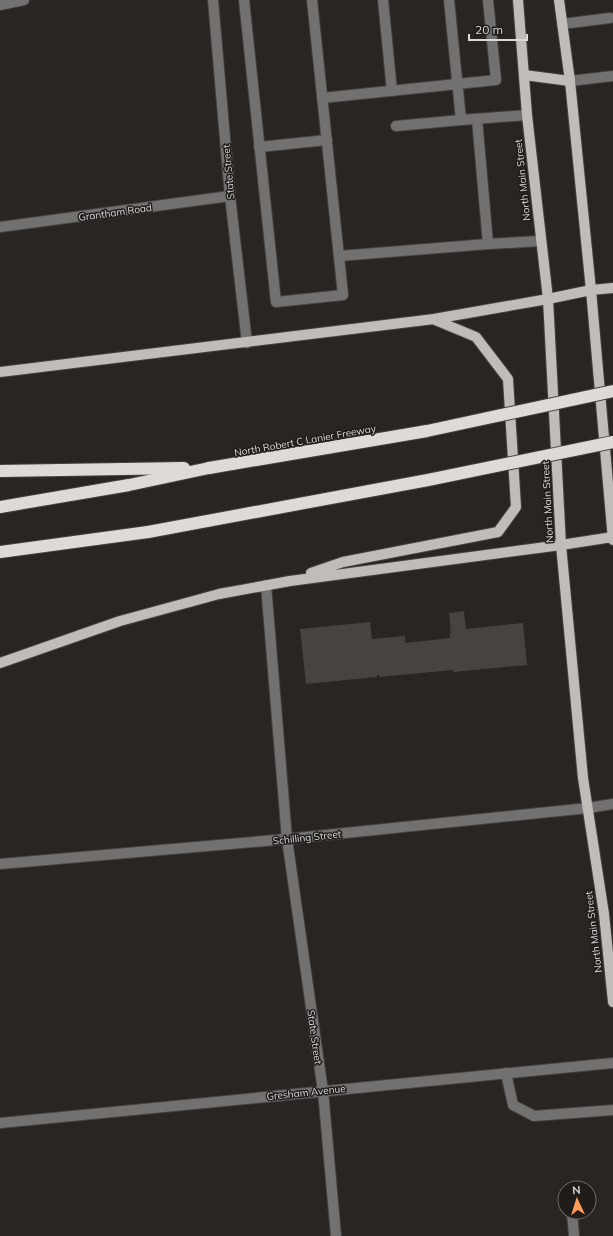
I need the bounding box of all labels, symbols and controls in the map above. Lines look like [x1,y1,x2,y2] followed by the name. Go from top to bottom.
[469,16,527,42] scale bar
[475,22,503,37] text: 20 m
[512,138,533,221] street label: North Main Street
[220,144,237,200] street label: State Street
[78,201,153,224] street label: Grantham Road
[233,422,378,459] street label: North Robert C Lanier Freeway
[539,460,556,543] street label: North Main Street
[272,827,342,848] street label: Schilling Street
[582,890,605,973] street label: North Main Street
[304,1009,325,1066] street label: State Street
[266,1082,346,1103] street label: Gresham Avenue
[557,1180,597,1220] north arrow
[572,1183,581,1197] text: N

